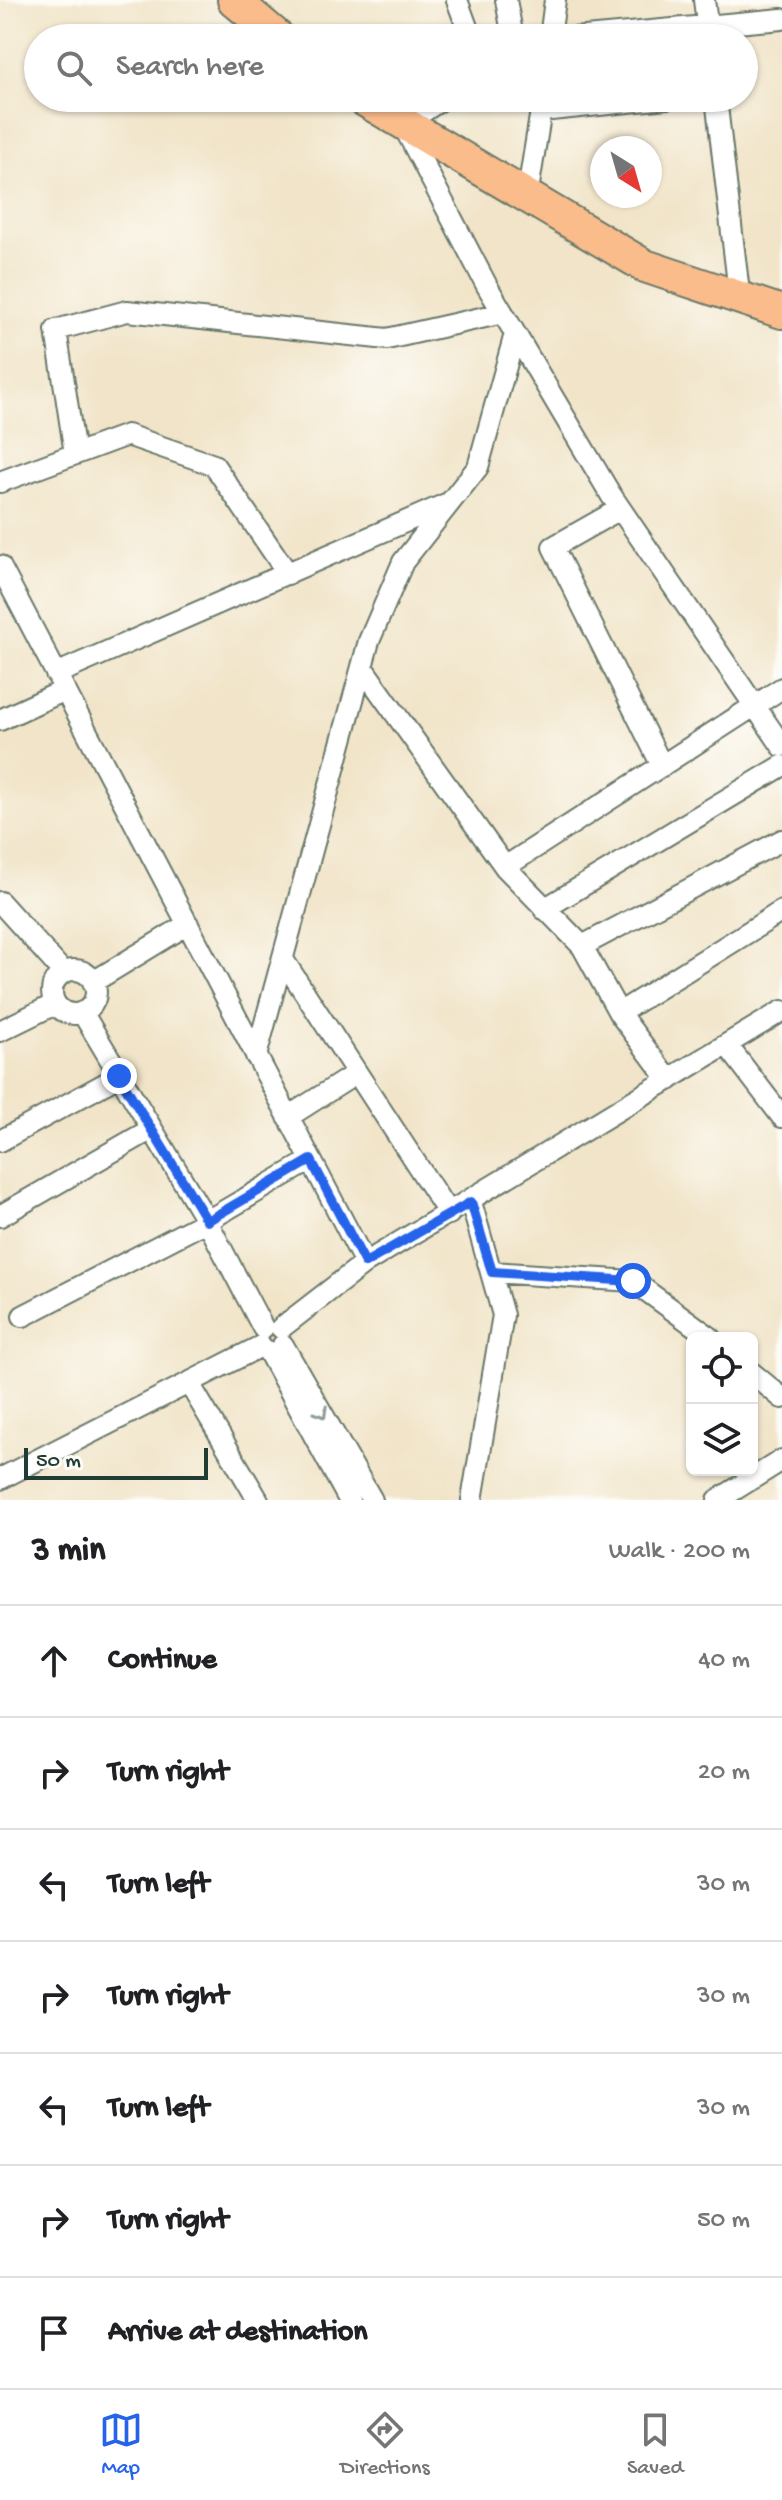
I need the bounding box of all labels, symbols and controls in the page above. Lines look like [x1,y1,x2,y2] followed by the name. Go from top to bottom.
[24,24,758,112] search box
[52,46,96,90] icon: search
[116,51,264,86] text: Search here
[590,136,662,208] north arrow
[101,1058,137,1094] route end
[615,1263,651,1299] route start
[686,1332,758,1476] map controls
[686,1332,758,1404] button: locate
[312,1404,328,1418] one-way arrow
[686,1404,758,1476] button: layers
[24,1444,208,1480] scale bar
[36,1449,81,1475] text: 50 m
[32,1532,105,1572] text: 3 min
[609,1537,750,1568] text: Walk · 200 m
[32,1639,76,1683] icon: ahead
[108,1644,217,1679] text: Continue
[698,1646,750,1677] text: 40 m
[32,1751,76,1795] icon: right
[108,1756,228,1791] text: Turn right
[698,1758,750,1789] text: 20 m
[32,1863,76,1907] icon: left
[108,1868,209,1903] text: Turn left
[697,1870,750,1901] text: 30 m
[32,1975,76,2019] icon: right
[108,1980,228,2015] text: Turn right
[697,1982,750,2013] text: 30 m
[32,2087,76,2131] icon: left
[108,2092,209,2127] text: Turn left
[697,2094,750,2125] text: 30 m
[32,2199,76,2243] icon: right
[108,2204,228,2239] text: Turn right
[697,2206,750,2237] text: 50 m
[32,2311,76,2355] icon: arrive
[108,2316,368,2351] text: Arrive at destination
[99,2408,143,2482] tab: Map
[340,2408,430,2482] tab: Directions
[627,2408,683,2482] tab: Saved

